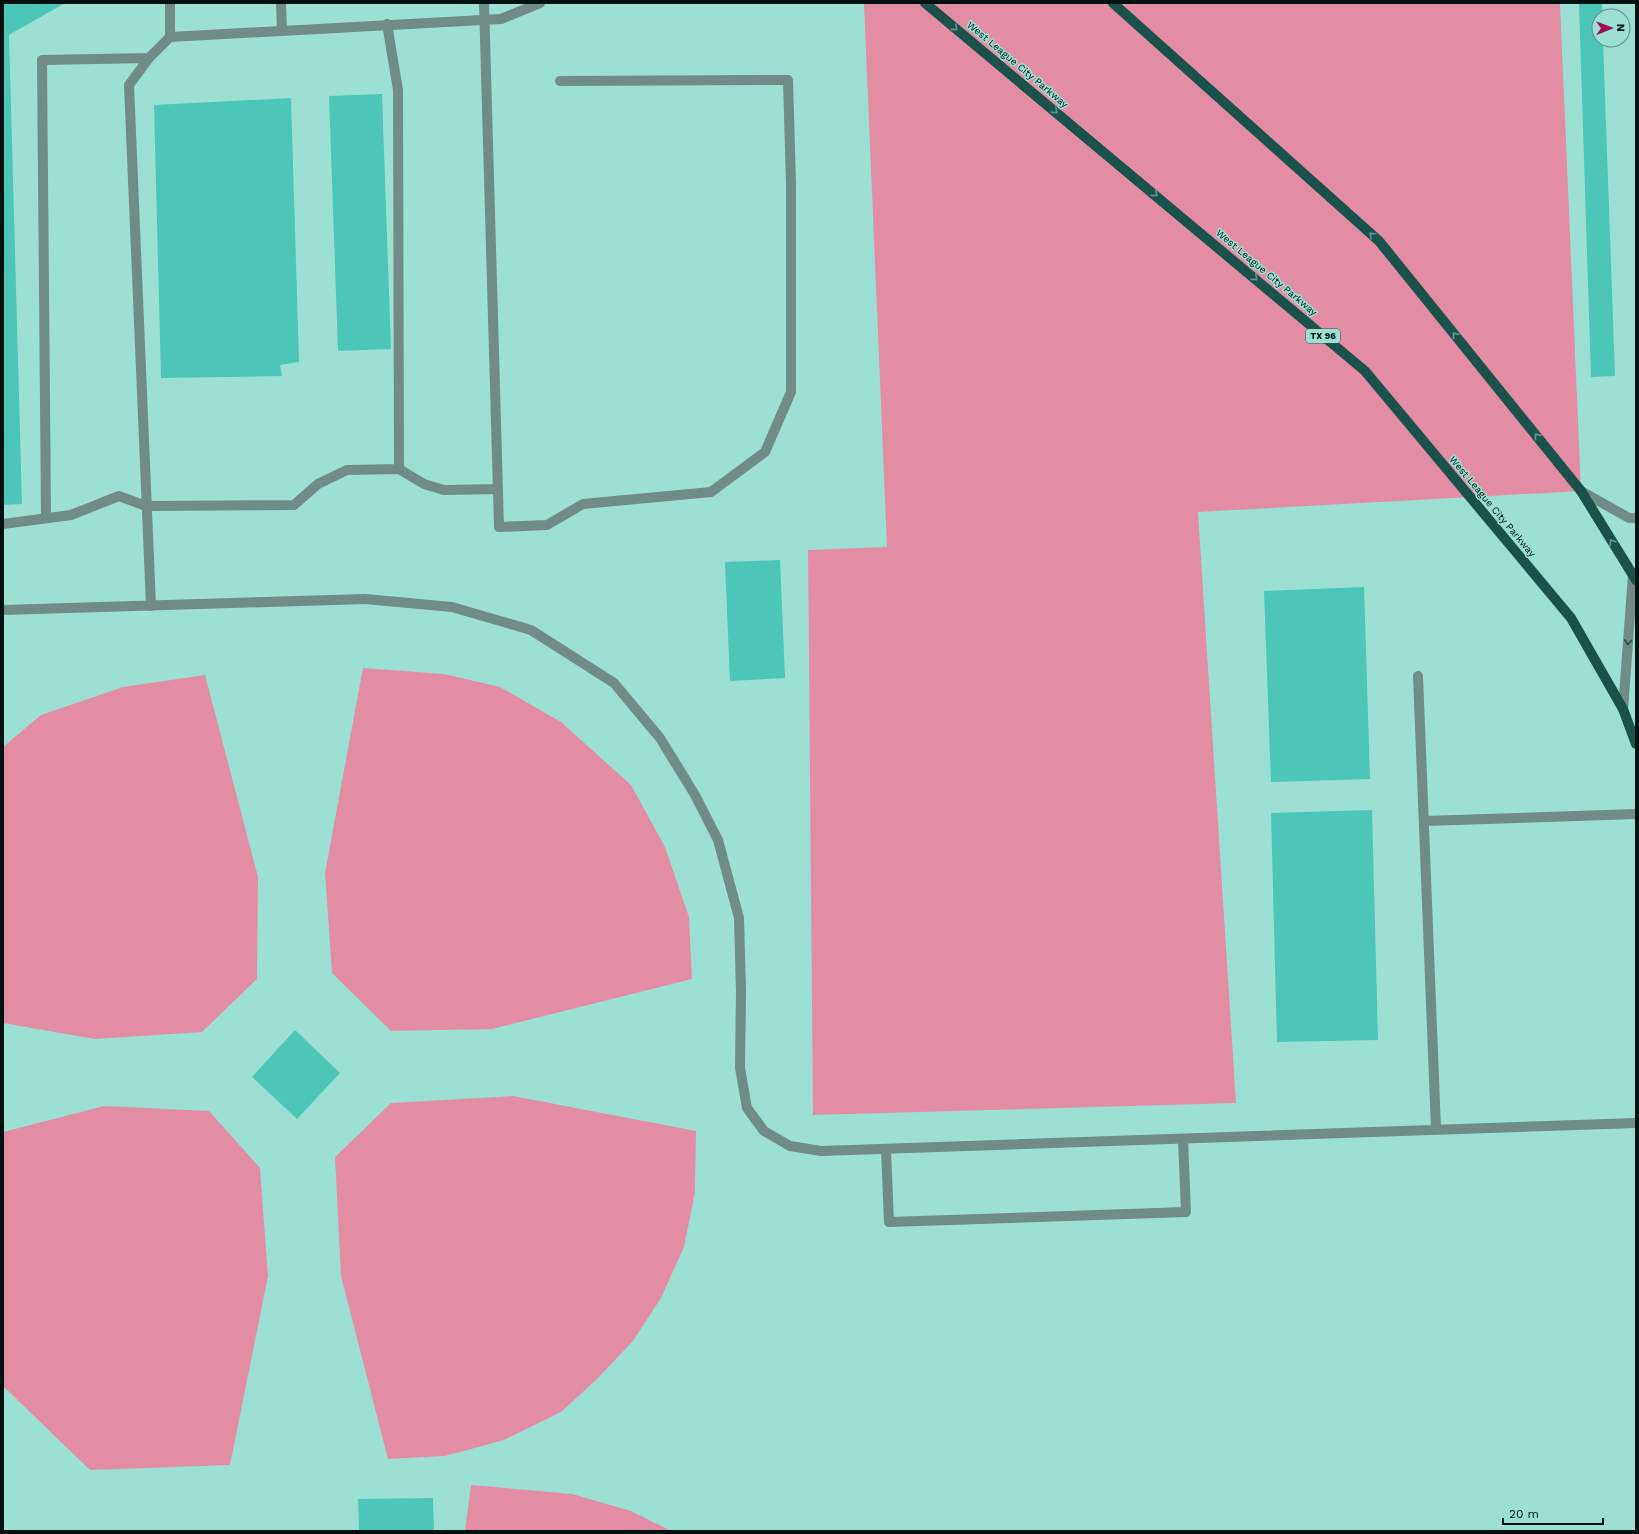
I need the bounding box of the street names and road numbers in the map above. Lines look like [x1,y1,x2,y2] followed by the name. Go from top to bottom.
[965,19,1071,110] street label: West League City Parkway
[1214,227,1320,318] street label: West League City Parkway
[1306,329,1340,343] road number: TX 96
[1447,454,1539,560] street label: West League City Parkway

